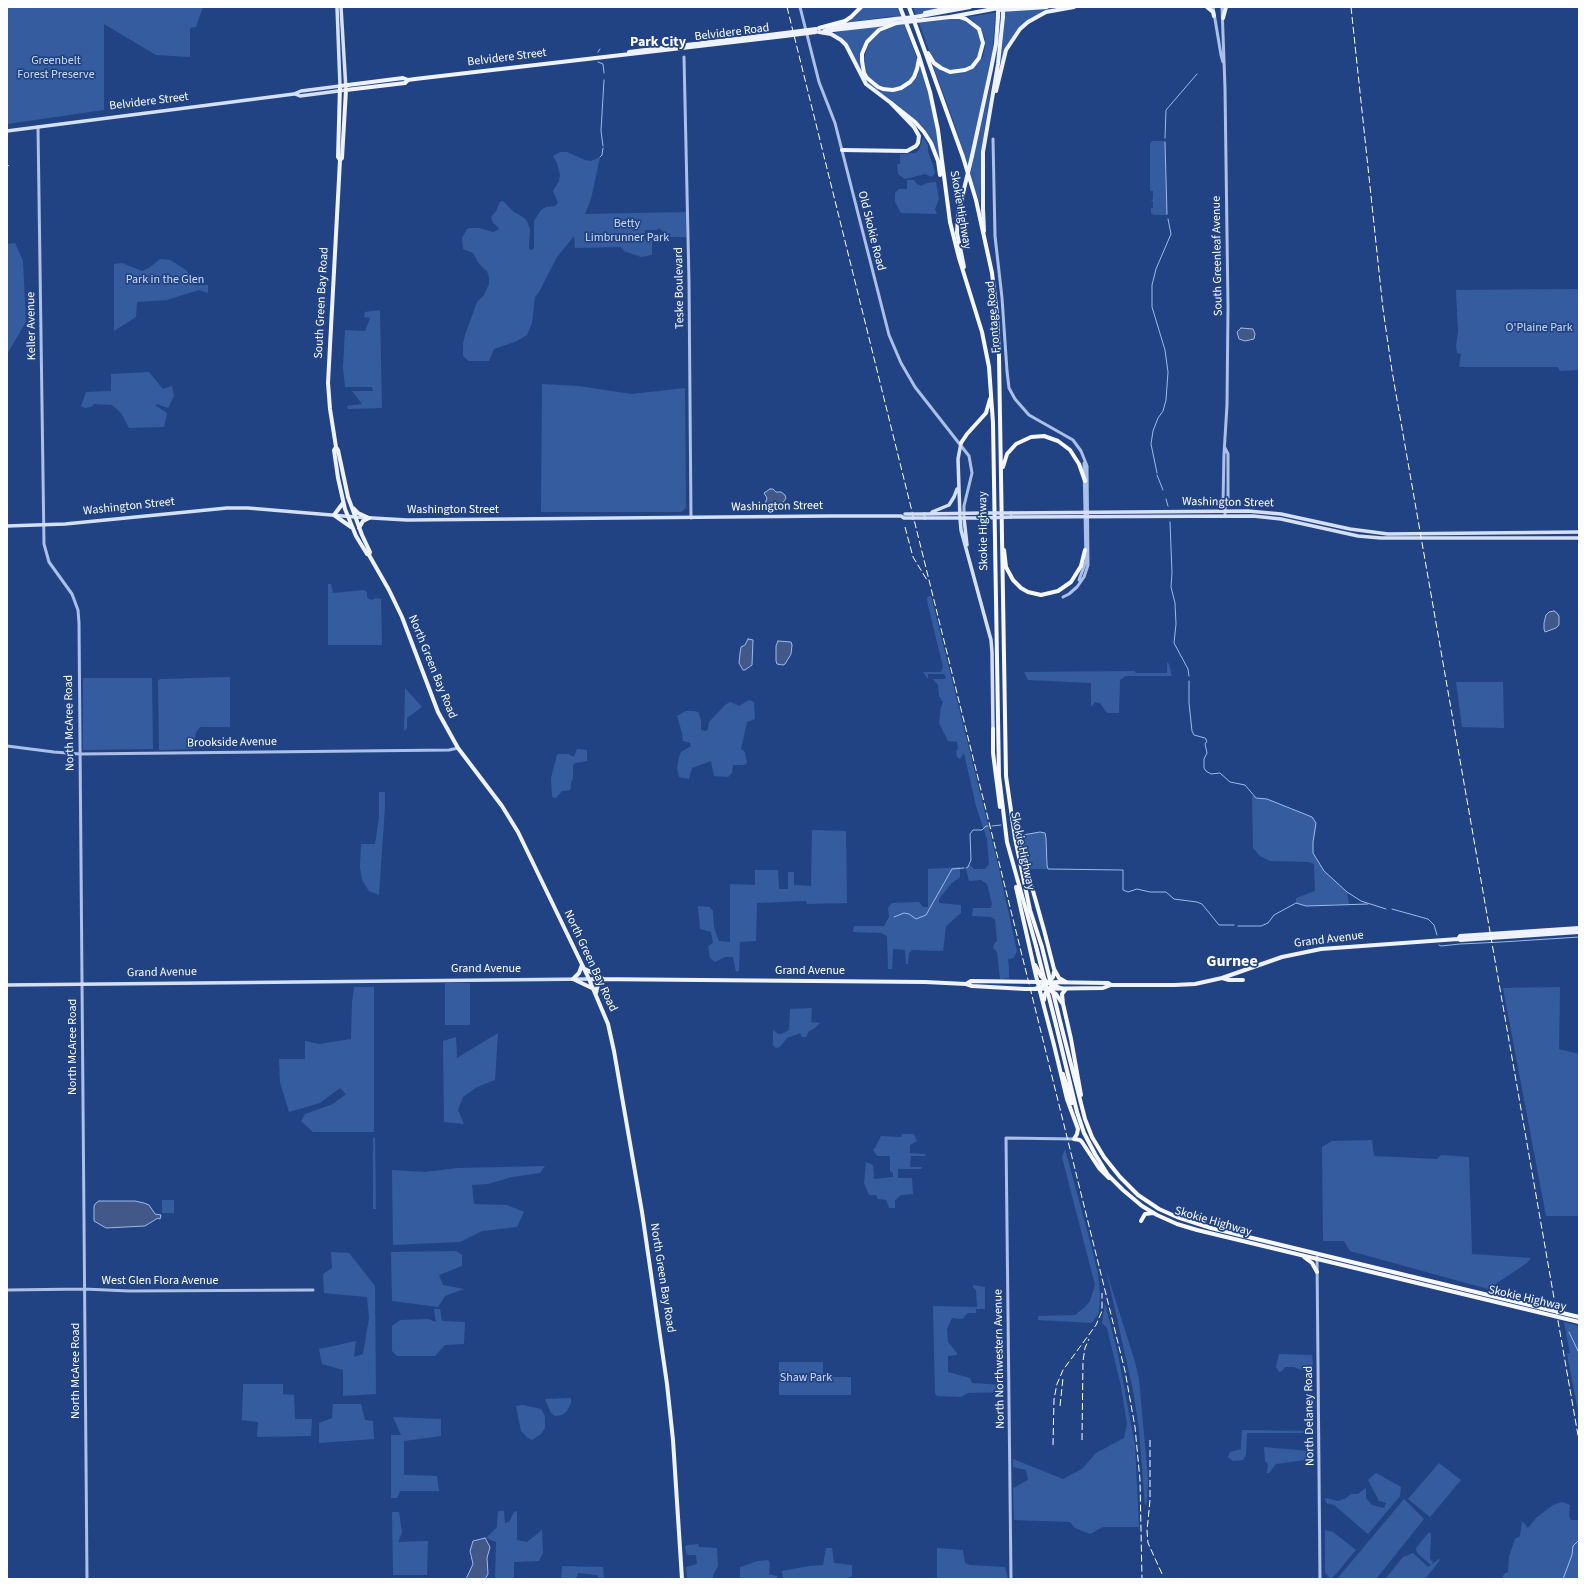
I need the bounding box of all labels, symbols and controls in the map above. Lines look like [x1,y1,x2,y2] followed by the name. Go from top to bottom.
[694,21,770,45] street label: Belvidere Road
[630,35,686,51] district label: Park City
[467,46,547,70] street label: Belvidere Street
[17,54,95,82] park label: Greenbelt Forest Preserve
[109,90,189,114] street label: Belvidere Street
[946,170,974,250] street label: Skokie Highway
[854,190,888,272] street label: Old Skokie Road
[1210,196,1226,316] street label: South Greenleaf Avenue
[585,217,669,245] park label: Betty Limbrunner Park
[312,247,332,359] street label: South Green Bay Road
[672,247,688,329] street label: Teske Boulevard
[126,273,204,287] park label: Park in the Glen
[984,280,1004,354] street label: Frontage Road
[24,292,40,360] street label: Keller Avenue
[1505,321,1573,335] park label: O'Plaine Park
[976,491,992,571] street label: Skokie Highway
[83,495,175,519] street label: Washington Street
[1182,495,1274,511] street label: Washington Street
[731,499,823,515] street label: Washington Street
[407,503,499,517] street label: Washington Street
[405,613,459,721] street label: North Green Bay Road
[62,675,78,771] street label: North McAree Road
[187,735,277,751] street label: Brookside Avenue
[1007,811,1037,891] street label: Skokie Highway
[560,908,620,1014] street label: North Green Bay Road
[1293,929,1365,951] street label: Grand Avenue
[1206,952,1258,972] district label: Gurnee
[451,962,521,976] street label: Grand Avenue
[775,964,845,978] street label: Grand Avenue
[127,965,197,981] street label: Grand Avenue
[66,999,80,1095] street label: North McAree Road
[1173,1204,1253,1240] street label: Skokie Highway
[646,1222,678,1334] street label: North Green Bay Road
[102,1274,218,1288] street label: West Glen Flora Avenue
[1487,1283,1567,1315] street label: Skokie Highway
[992,1289,1008,1429] street label: North Northwestern Avenue
[69,1323,83,1419] street label: North McAree Road
[1302,1366,1318,1466] street label: North Delaney Road
[780,1371,832,1385] park label: Shaw Park

